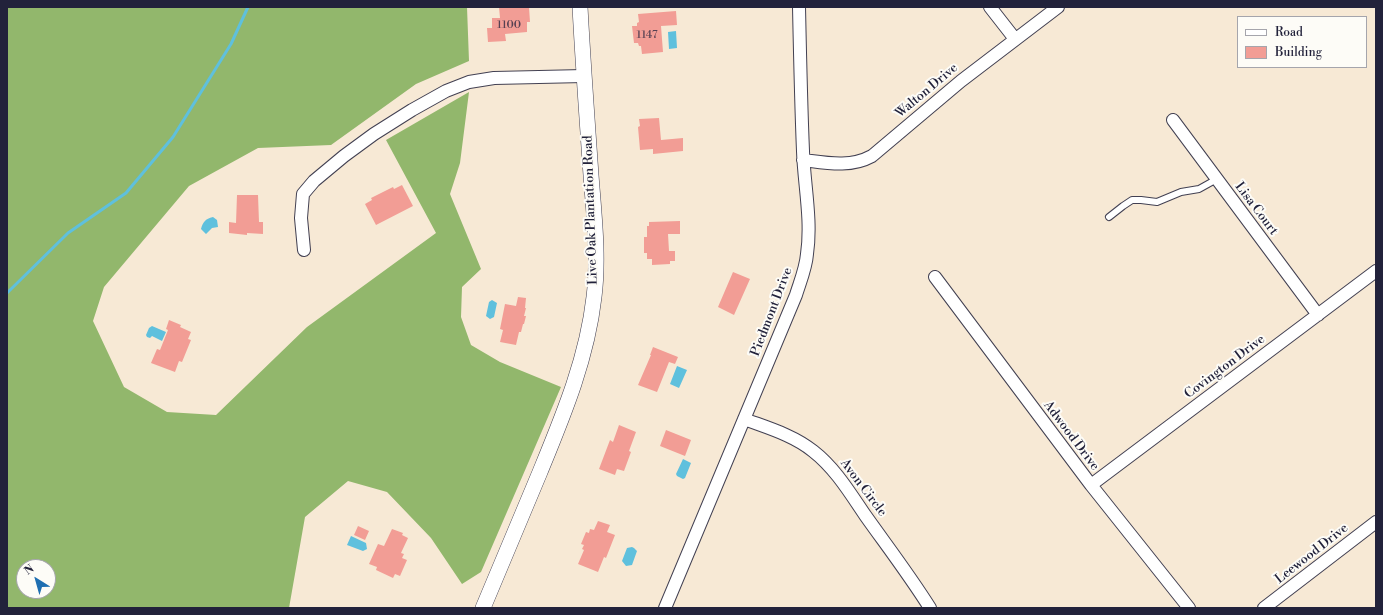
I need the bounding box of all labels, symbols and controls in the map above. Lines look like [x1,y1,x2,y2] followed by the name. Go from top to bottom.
[1237,16,1367,68] legend
[497,18,521,32] house number: 1100
[1275,25,1303,40] text: Road
[636,28,658,42] house number: 1147
[1275,45,1322,60] text: Building
[893,60,961,122] street label: Walton Drive
[581,135,601,285] street label: Live Oak Plantation Road
[1231,180,1281,238] street label: Lisa Court
[748,265,796,359] street label: Piedmont Drive
[1182,332,1268,402] street label: Covington Drive
[1040,398,1102,474] street label: Adwood Drive
[836,456,890,520] street label: Avon Circle
[1272,521,1352,587] street label: Leewood Drive
[16,559,56,599] north arrow
[22,562,37,578] text: N

